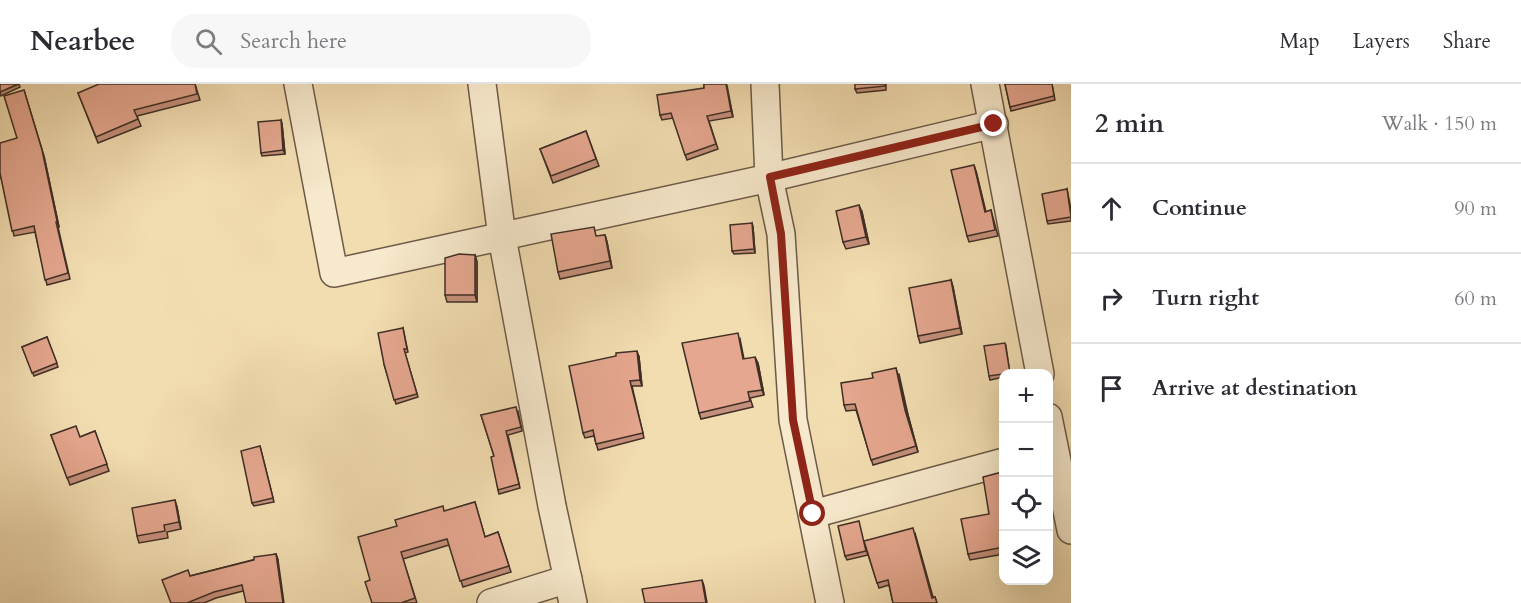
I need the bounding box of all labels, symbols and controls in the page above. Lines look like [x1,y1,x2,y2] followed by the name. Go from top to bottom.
[171,14,591,68] search box
[30,22,135,60] text: Nearbee
[192,25,225,58] icon: search
[240,26,347,56] text: Search here
[1280,27,1320,56] text: Map
[1353,27,1410,56] text: Layers
[1443,27,1491,56] text: Share
[1095,106,1164,141] text: 2 min
[980,110,1006,136] route end
[1382,110,1497,137] text: Walk · 150 m
[1095,192,1128,225] icon: ahead
[1152,193,1247,223] text: Continue
[1454,195,1497,222] text: 90 m
[1095,282,1128,315] icon: right
[1152,283,1259,313] text: Turn right
[1454,285,1497,312] text: 60 m
[999,369,1053,585] map controls
[999,369,1053,423] button: +
[1095,372,1128,405] icon: arrive
[1152,373,1357,403] text: Arrive at destination
[999,423,1053,477] button: −
[999,477,1053,531] button: locate
[799,500,825,526] route start
[999,531,1053,585] button: layers

